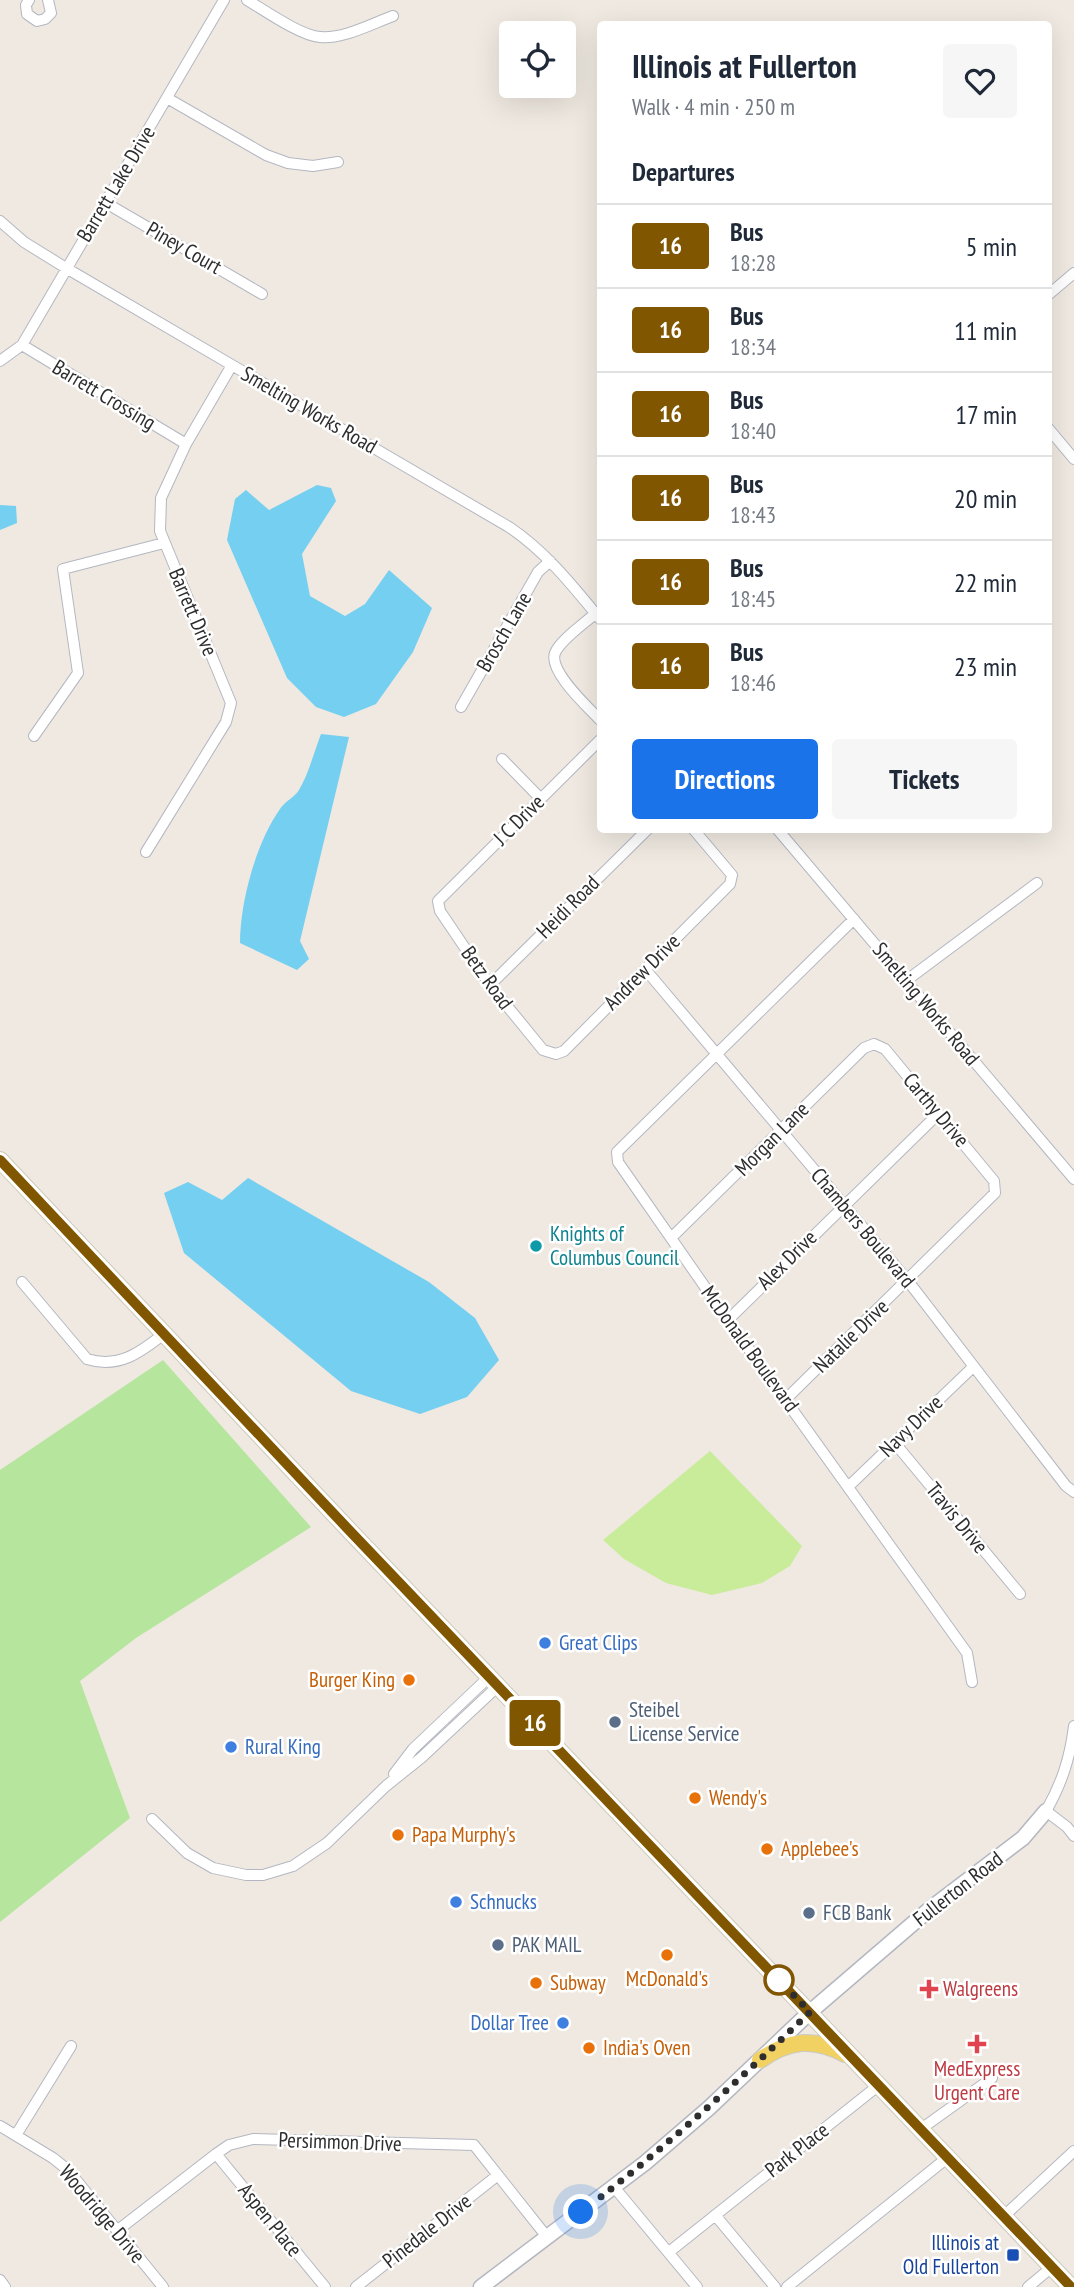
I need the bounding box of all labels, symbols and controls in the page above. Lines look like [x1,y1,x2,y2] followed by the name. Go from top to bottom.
[499,21,576,98] map controls
[499,21,576,98] button: locate
[632,44,857,87] text: Illinois at Fullerton
[943,44,1017,118] button: heart
[632,92,795,121] text: Walk · 4 min · 250 m
[70,121,161,247] street label: Barrett Lake Drive
[632,155,735,188] text: Departures
[142,215,227,280] street label: Piney Court
[730,215,763,248] text: Bus
[659,230,682,261] text: 16
[966,230,1017,263] text: 5 min
[730,248,776,277] text: 18:28
[730,299,763,332] text: Bus
[659,314,682,345] text: 16
[954,314,1017,347] text: 11 min
[730,332,776,361] text: 18:34
[48,353,161,436] street label: Barrett Crossing
[236,360,382,459] street label: Smelting Works Road
[730,383,763,416] text: Bus
[659,398,682,429] text: 16
[955,398,1017,431] text: 17 min
[730,416,776,445] text: 18:40
[730,467,763,500] text: Bus
[659,482,682,513] text: 16
[954,482,1017,515] text: 20 min
[730,500,776,529] text: 18:43
[730,551,763,584] text: Bus
[163,564,224,660] street label: Barrett Drive
[659,566,682,597] text: 16
[954,566,1017,599] text: 22 min
[730,584,776,613] text: 18:45
[470,587,537,676] street label: Brosch Lane
[730,635,763,668] text: Bus
[659,650,682,681] text: 16
[954,650,1017,683] text: 23 min
[730,668,776,697] text: 18:46
[632,739,818,819] button: Directions
[832,739,1017,819] button: Tickets
[487,789,550,851] street label: J C Drive
[530,869,605,944] street label: Heidi Road
[598,928,686,1016] street label: Andrew Drive
[867,937,986,1071] street label: Smelting Works Road
[455,941,519,1015] street label: Betz Road
[897,1067,975,1152] street label: Carthy Drive
[729,1096,814,1181] street label: Morgan Lane
[805,1162,922,1293] street label: Chambers Boulevard
[550,1220,679,1271] place label: Knights of Columbus Council
[751,1224,822,1295] street label: Alex Drive
[528,1238,544,1254] marker: Knights of Columbus Council
[695,1280,805,1417] street label: McDonald Boulevard
[807,1293,894,1378] street label: Natalie Drive
[873,1389,948,1462] street label: Navy Drive
[920,1476,994,1559] street label: Travis Drive
[559,1629,638,1656] place label: Great Clips
[537,1635,553,1651] marker: Great Clips
[309,1666,395,1693] place label: Burger King
[401,1672,417,1688] marker: Burger King
[629,1696,739,1747] place label: Steibel License Service
[504,1700,566,1746] line badge: 16
[524,1707,546,1738] text: 16
[607,1714,623,1730] marker: Steibel License Service
[245,1733,321,1760] place label: Rural King
[223,1739,239,1755] marker: Rural King
[709,1784,767,1811] place label: Wendy's
[687,1790,703,1806] marker: Wendy's
[412,1821,516,1848] place label: Papa Murphy's
[390,1827,406,1843] marker: Papa Murphy's
[781,1835,859,1862] place label: Applebee's
[759,1841,775,1857] marker: Applebee's
[907,1845,1008,1932] street label: Fullerton Road
[470,1888,537,1915] place label: Schnucks
[448,1894,464,1910] marker: Schnucks
[823,1899,891,1926] place label: FCB Bank
[801,1905,817,1921] marker: FCB Bank
[512,1931,582,1958] place label: PAK MAIL
[490,1937,506,1953] marker: PAK MAIL
[659,1947,675,1963] marker: McDonald's
[626,1965,708,1992] place label: McDonald's
[764,1965,794,1995] unlabelled marker
[550,1969,606,1996] place label: Subway
[528,1975,544,1991] marker: Subway
[943,1975,1018,2002] place label: Walgreens
[921,1981,937,1997] marker: Walgreens
[471,2009,549,2036] place label: Dollar Tree
[555,2015,571,2031] marker: Dollar Tree
[603,2034,691,2061] place label: India's Oven
[967,2034,987,2054] marker: MedExpress Urgent Care
[581,2040,597,2056] marker: India's Oven
[934,2055,1020,2106] place label: MedExpress Urgent Care
[759,2116,834,2183] street label: Park Place
[278,2126,402,2157] street label: Persimmon Drive
[53,2159,151,2268] street label: Woodridge Drive
[232,2177,308,2262] street label: Aspen Place
[377,2187,477,2274] street label: Pinedale Drive
[563,2194,598,2229] your location
[903,2229,999,2280] place label: Illinois at Old Fullerton
[1005,2247,1021,2263] marker: Illinois at Old Fullerton

